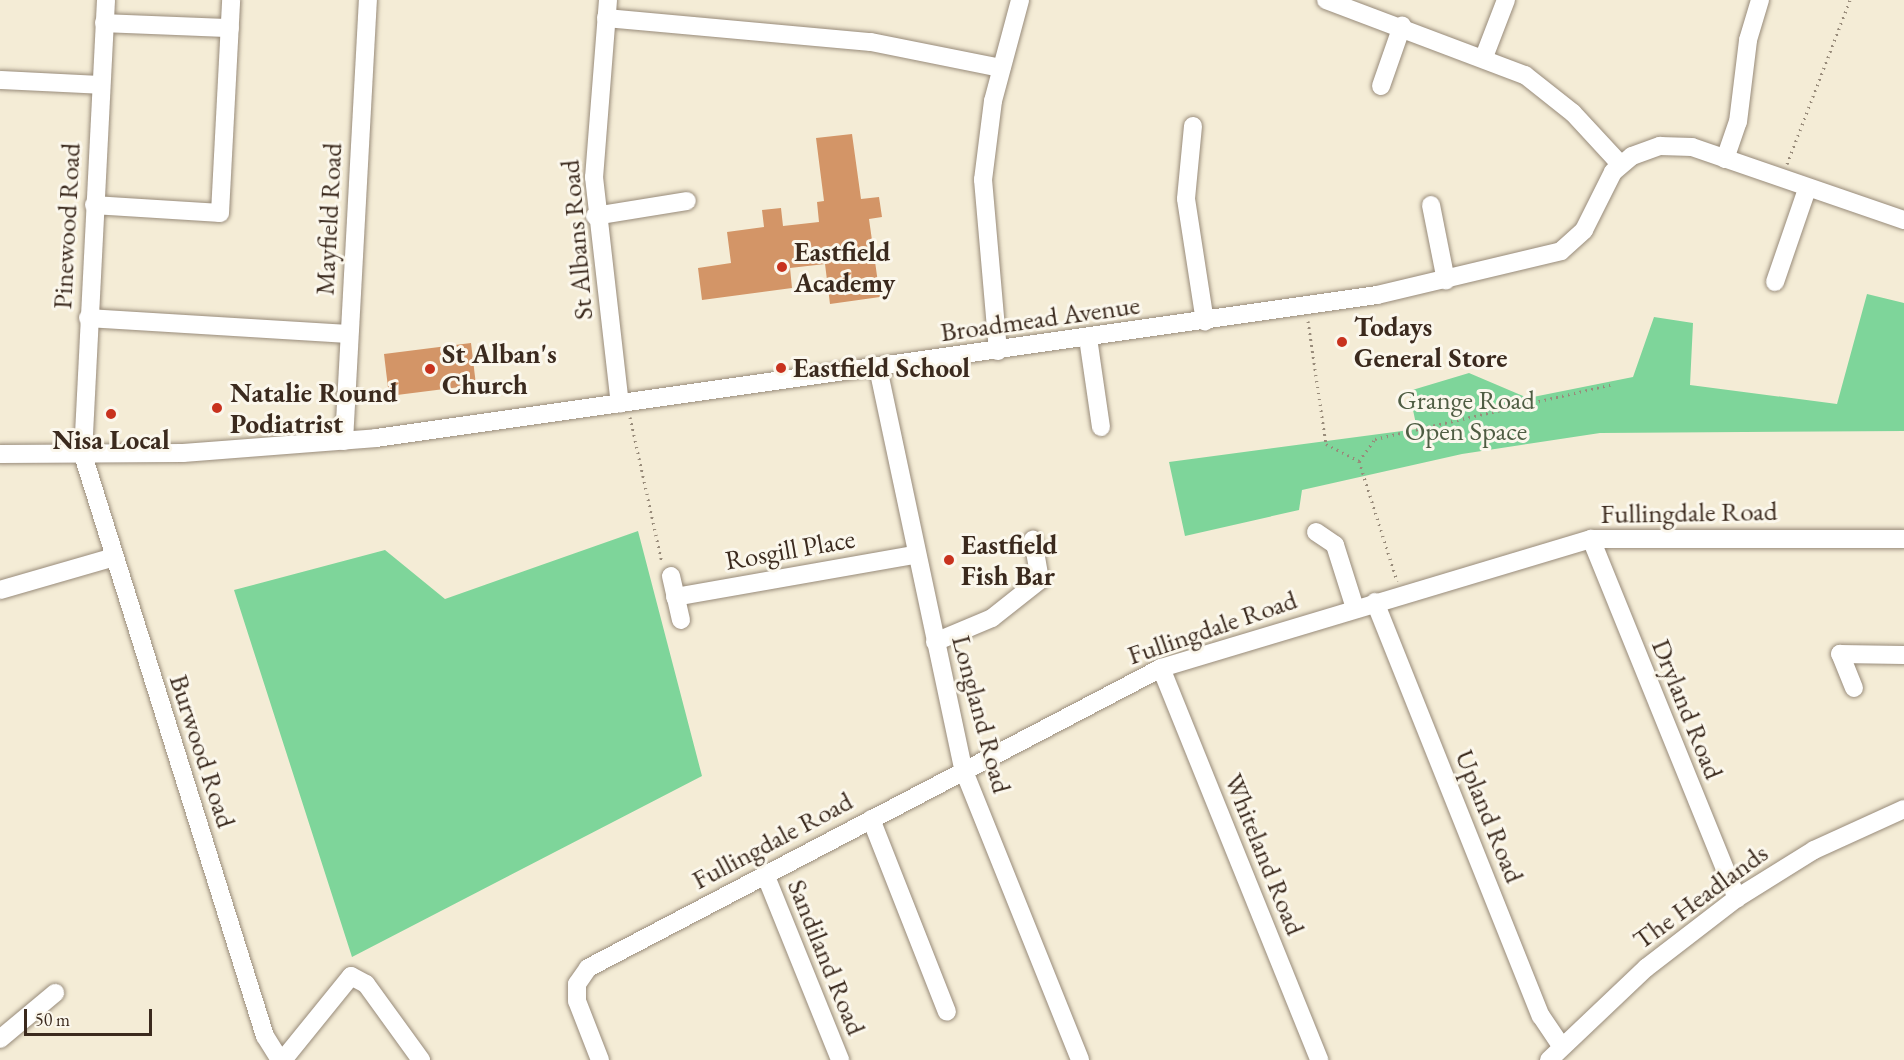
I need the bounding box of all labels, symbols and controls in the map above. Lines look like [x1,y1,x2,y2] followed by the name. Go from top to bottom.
[45,142,87,310] street label: Pinewood Road
[308,142,348,296] street label: Mayfield Road
[553,159,599,321] street label: St Albans Road
[794,235,895,298] place label: Eastfield Academy
[775,260,789,274] marker: Eastfield Academy
[938,288,1142,348] street label: Broadmead Avenue
[1354,310,1507,373] place label: Todays General Store
[1335,335,1349,349] marker: Todays General Store
[442,337,557,400] place label: St Alban's Church
[793,352,970,384] place label: Eastfield School
[774,361,788,375] marker: Eastfield School
[423,362,437,376] marker: St Alban's Church
[230,376,398,439] place label: Natalie Round Podiatrist
[1397,383,1535,446] park label: Grange Road Open Space
[208,399,226,417] marker: Natalie Round Podiatrist
[104,407,118,421] marker: Nisa Local
[52,424,170,456] place label: Nisa Local
[1600,494,1778,530] street label: Fullingdale Road
[723,522,857,576] street label: Rosgill Place
[961,528,1057,591] place label: Eastfield Fish Bar
[942,553,956,567] marker: Eastfield Fish Bar
[1123,583,1301,671] street label: Fullingdale Road
[945,631,1019,797] street label: Longland Road
[1645,634,1731,784] street label: Dryland Road
[163,670,243,832] street label: Burwood Road
[1449,745,1531,887] street label: Upland Road
[1218,768,1312,940] street label: Whiteland Road
[686,784,858,896] street label: Fullingdale Road
[1626,836,1774,956] street label: The Headlands
[781,874,873,1040] street label: Sandiland Road
[27,997,154,1035] scale bar
[35,1008,70,1031] text: 50 m

